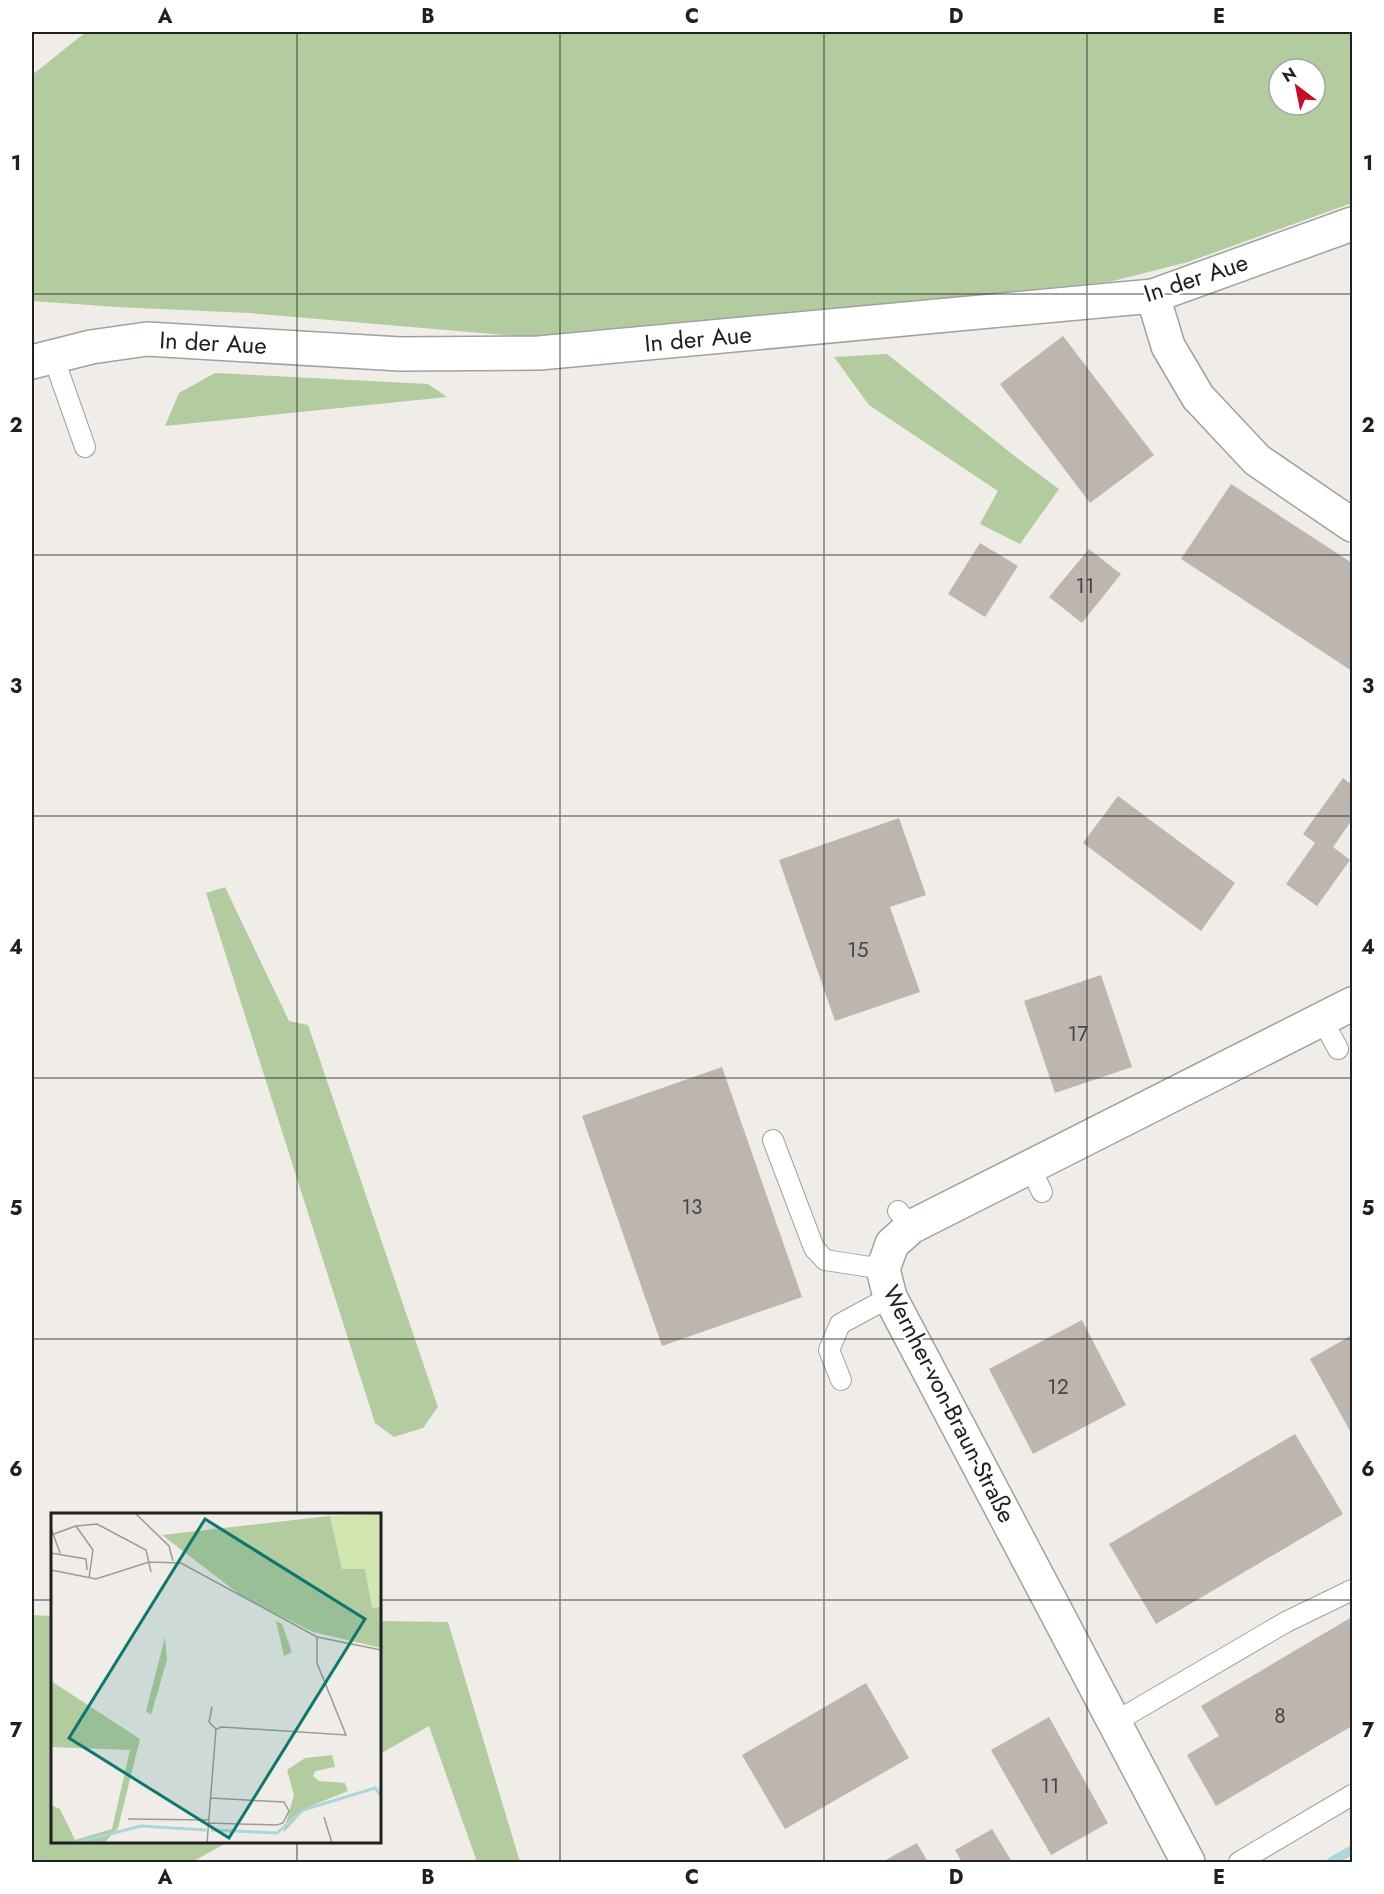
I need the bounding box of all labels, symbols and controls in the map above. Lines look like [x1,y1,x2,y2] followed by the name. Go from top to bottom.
[157,2,173,31] text: A
[421,2,435,31] text: B
[685,2,699,31] text: C
[949,2,963,31] text: D
[1213,2,1225,31] text: E
[1267,57,1327,117] north arrow
[1278,62,1301,88] text: N
[11,149,21,178] text: 1
[1363,149,1373,178] text: 1
[1139,244,1252,311] street label: In der Aue
[643,316,753,361] street label: In der Aue
[158,322,268,363] street label: In der Aue
[9,411,23,440] text: 2
[1361,411,1375,440] text: 2
[1076,571,1094,601] house number: 11
[10,672,22,701] text: 3
[1362,672,1374,701] text: 3
[9,933,23,962] text: 4
[1361,933,1375,962] text: 4
[847,935,869,965] house number: 15
[1068,1019,1088,1049] house number: 17
[682,1192,702,1222] house number: 13
[10,1194,23,1223] text: 5
[1362,1194,1375,1223] text: 5
[874,1279,1025,1529] street label: Wernher-von-Braun-Straße
[1047,1372,1069,1402] house number: 12
[9,1455,23,1484] text: 6
[1361,1455,1375,1484] text: 6
[51,1513,381,1843] inset map
[1274,1701,1286,1731] house number: 8
[10,1716,23,1745] text: 7
[1362,1716,1375,1745] text: 7
[1041,1771,1059,1801] house number: 11
[157,1863,173,1892] text: A
[421,1863,435,1892] text: B
[685,1863,699,1892] text: C
[949,1863,963,1892] text: D
[1213,1863,1225,1892] text: E

